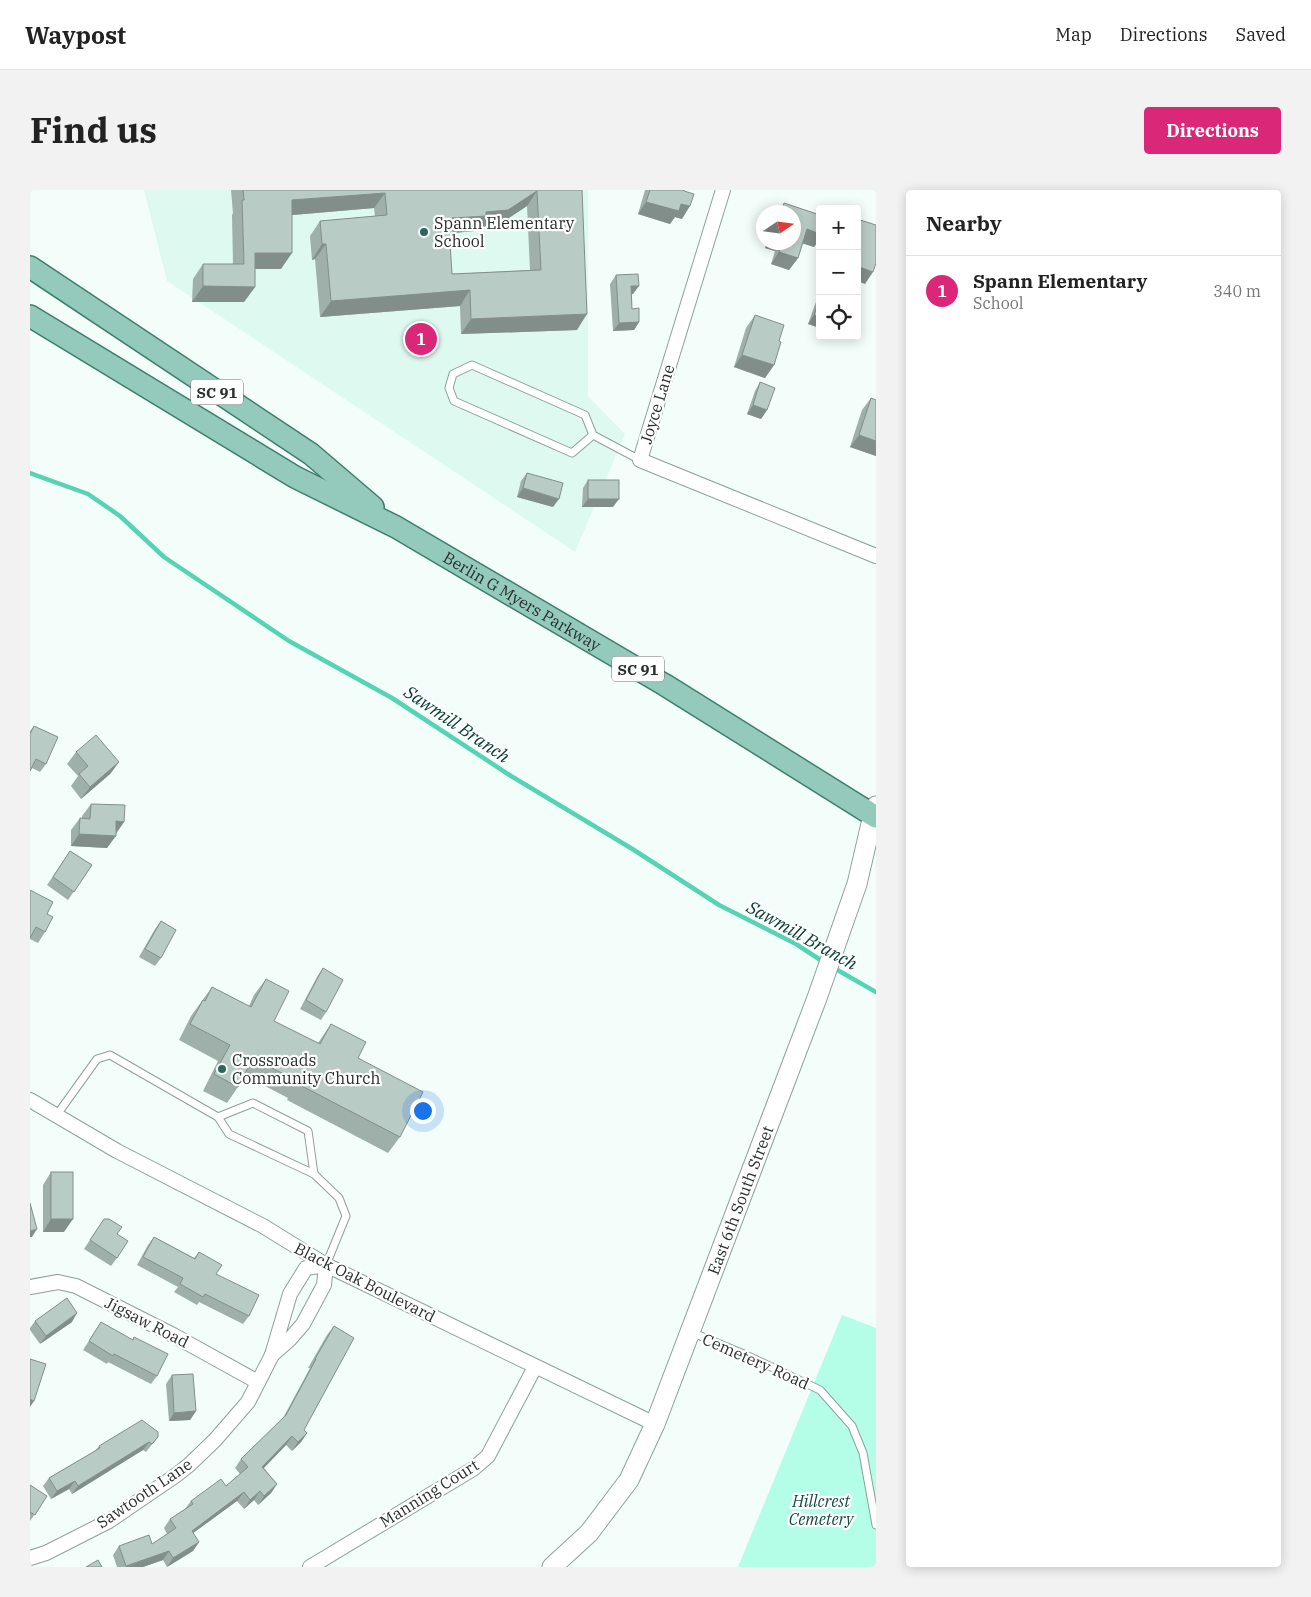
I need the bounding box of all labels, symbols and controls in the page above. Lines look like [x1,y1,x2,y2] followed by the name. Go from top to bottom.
[25,19,126,51] text: Waypost
[1055,23,1092,46] text: Map
[1120,23,1208,46] text: Directions
[1236,23,1286,46] text: Saved
[30,107,157,153] text: Find us
[1144,107,1281,154] button: Directions
[756,205,801,250] north arrow
[816,205,861,340] map controls
[816,205,861,250] button: +
[926,209,1002,237] text: Nearby
[434,213,575,251] place label: Spann Elementary School
[418,226,430,238] marker: Spann Elementary School
[816,250,861,295] button: −
[973,269,1147,293] text: Spann Elementary
[937,281,947,301] text: 1
[1213,281,1261,301] text: 340 m
[973,293,1024,313] text: School
[816,295,861,340] button: locate
[405,320,437,358] pin: 1
[635,362,679,446] street label: Joyce Lane
[191,380,243,404] road number: SC 91
[440,547,605,655] street label: Berlin G Myers Parkway
[612,656,664,682] road number: SC 91
[399,680,514,768] water label: Sawmill Branch
[742,895,861,975] water label: Sawmill Branch
[232,1050,380,1088] place label: Crossroads Community Church
[216,1063,228,1075] marker: Crossroads Community Church
[410,1098,436,1124] your location
[703,1122,778,1277] street label: East 6th South Street
[291,1238,439,1326] street label: Black Oak Boulevard
[102,1292,193,1352] street label: Jigsaw Road
[699,1329,813,1394] street label: Cemetery Road
[93,1454,195,1532] street label: Sawtooth Lane
[376,1454,482,1531] street label: Manning Court
[789,1491,855,1529] park label: Hillcrest Cemetery

